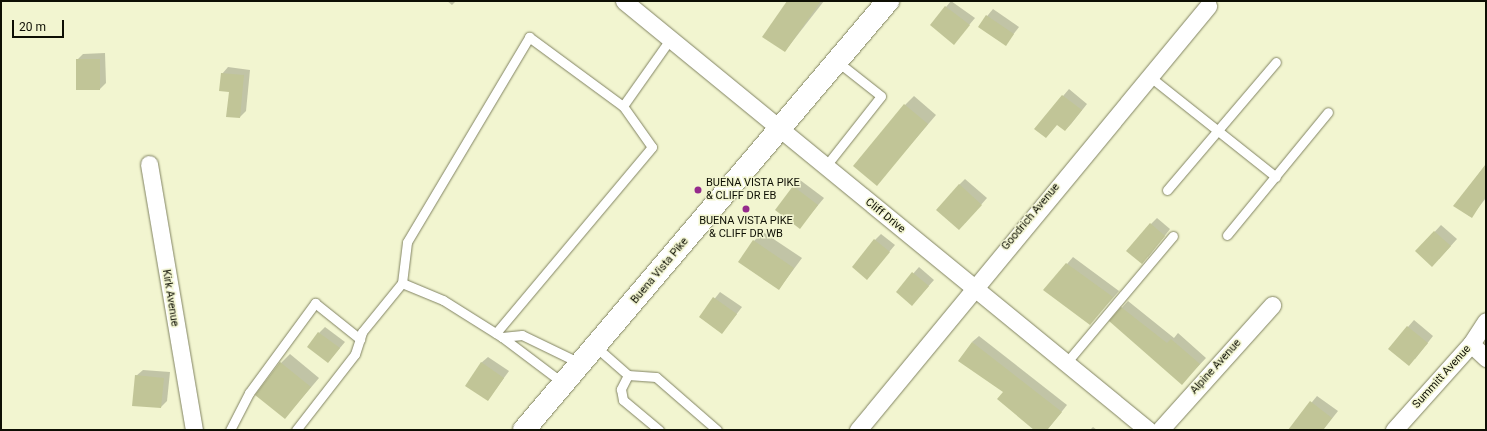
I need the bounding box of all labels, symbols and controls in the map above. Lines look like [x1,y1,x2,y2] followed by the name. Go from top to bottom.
[14,12,66,38] scale bar
[19,20,46,34] text: 20 m
[706,177,800,203] place label: BUENA VISTA PIKE & CLIFF DR EB
[999,181,1063,253] street label: Goodrich Avenue
[693,185,703,195] marker: BUENA VISTA PIKE & CLIFF DR EB
[862,196,908,236] street label: Cliff Drive
[741,204,751,214] marker: BUENA VISTA PIKE & CLIFF DR WB
[699,215,793,241] place label: BUENA VISTA PIKE & CLIFF DR WB
[629,235,691,307] street label: Buena Vista Pike
[159,269,181,327] street label: Kirk Avenue
[1188,337,1244,397] street label: Alpine Avenue
[1410,343,1474,411] street label: Summitt Avenue

